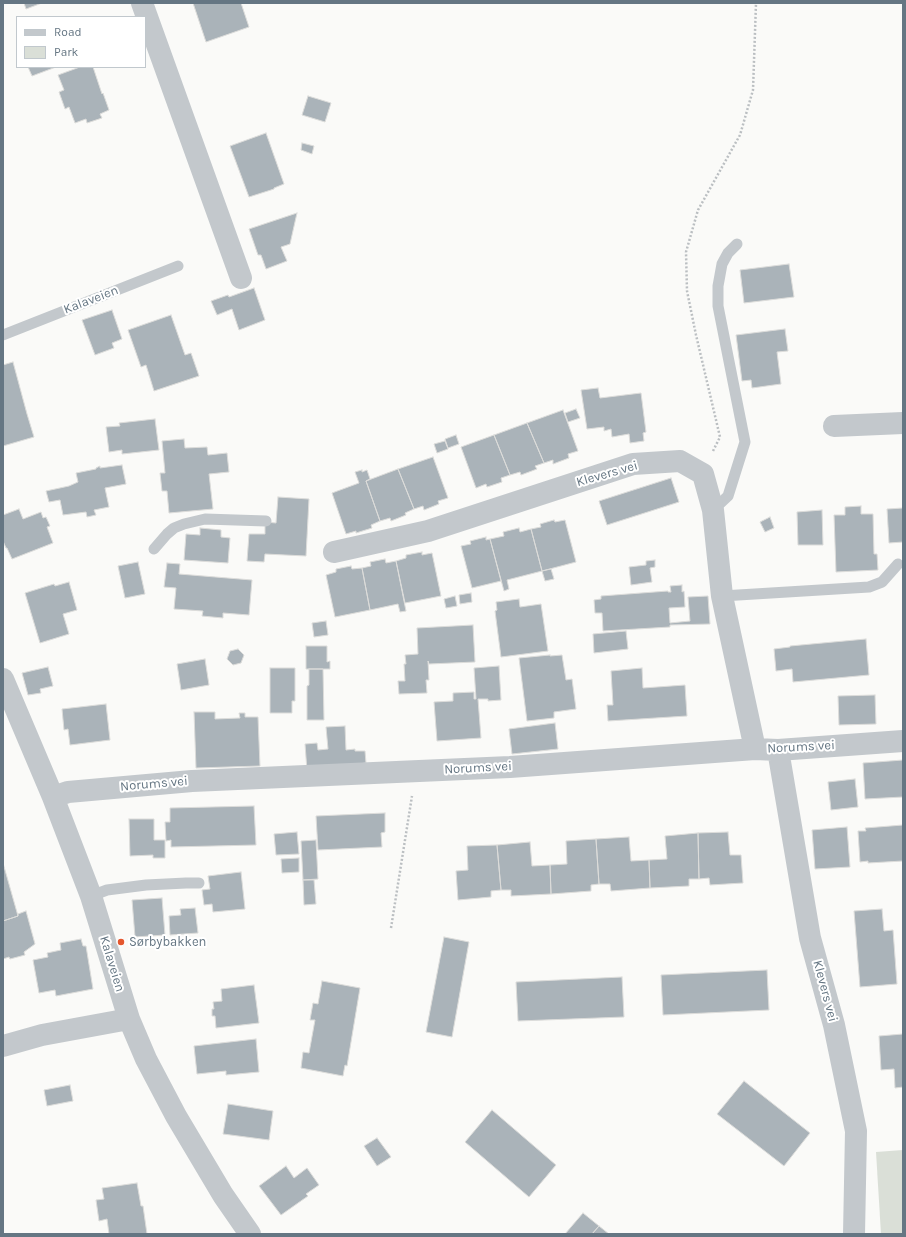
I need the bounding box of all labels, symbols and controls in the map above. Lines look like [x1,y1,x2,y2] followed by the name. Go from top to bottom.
[16,16,146,68] legend
[54,25,82,39] text: Road
[54,45,78,59] text: Park
[61,282,121,318] street label: Kalaveien
[575,458,639,490] street label: Klevers vei
[767,737,835,757] street label: Norums vei
[444,758,512,778] street label: Norums vei
[120,773,188,795] street label: Norums vei
[96,934,128,994] street label: Kalaveien
[129,934,206,950] place label: Sørbybakken
[116,937,126,947] marker: Sørbybakken
[809,958,841,1024] street label: Klevers vei

